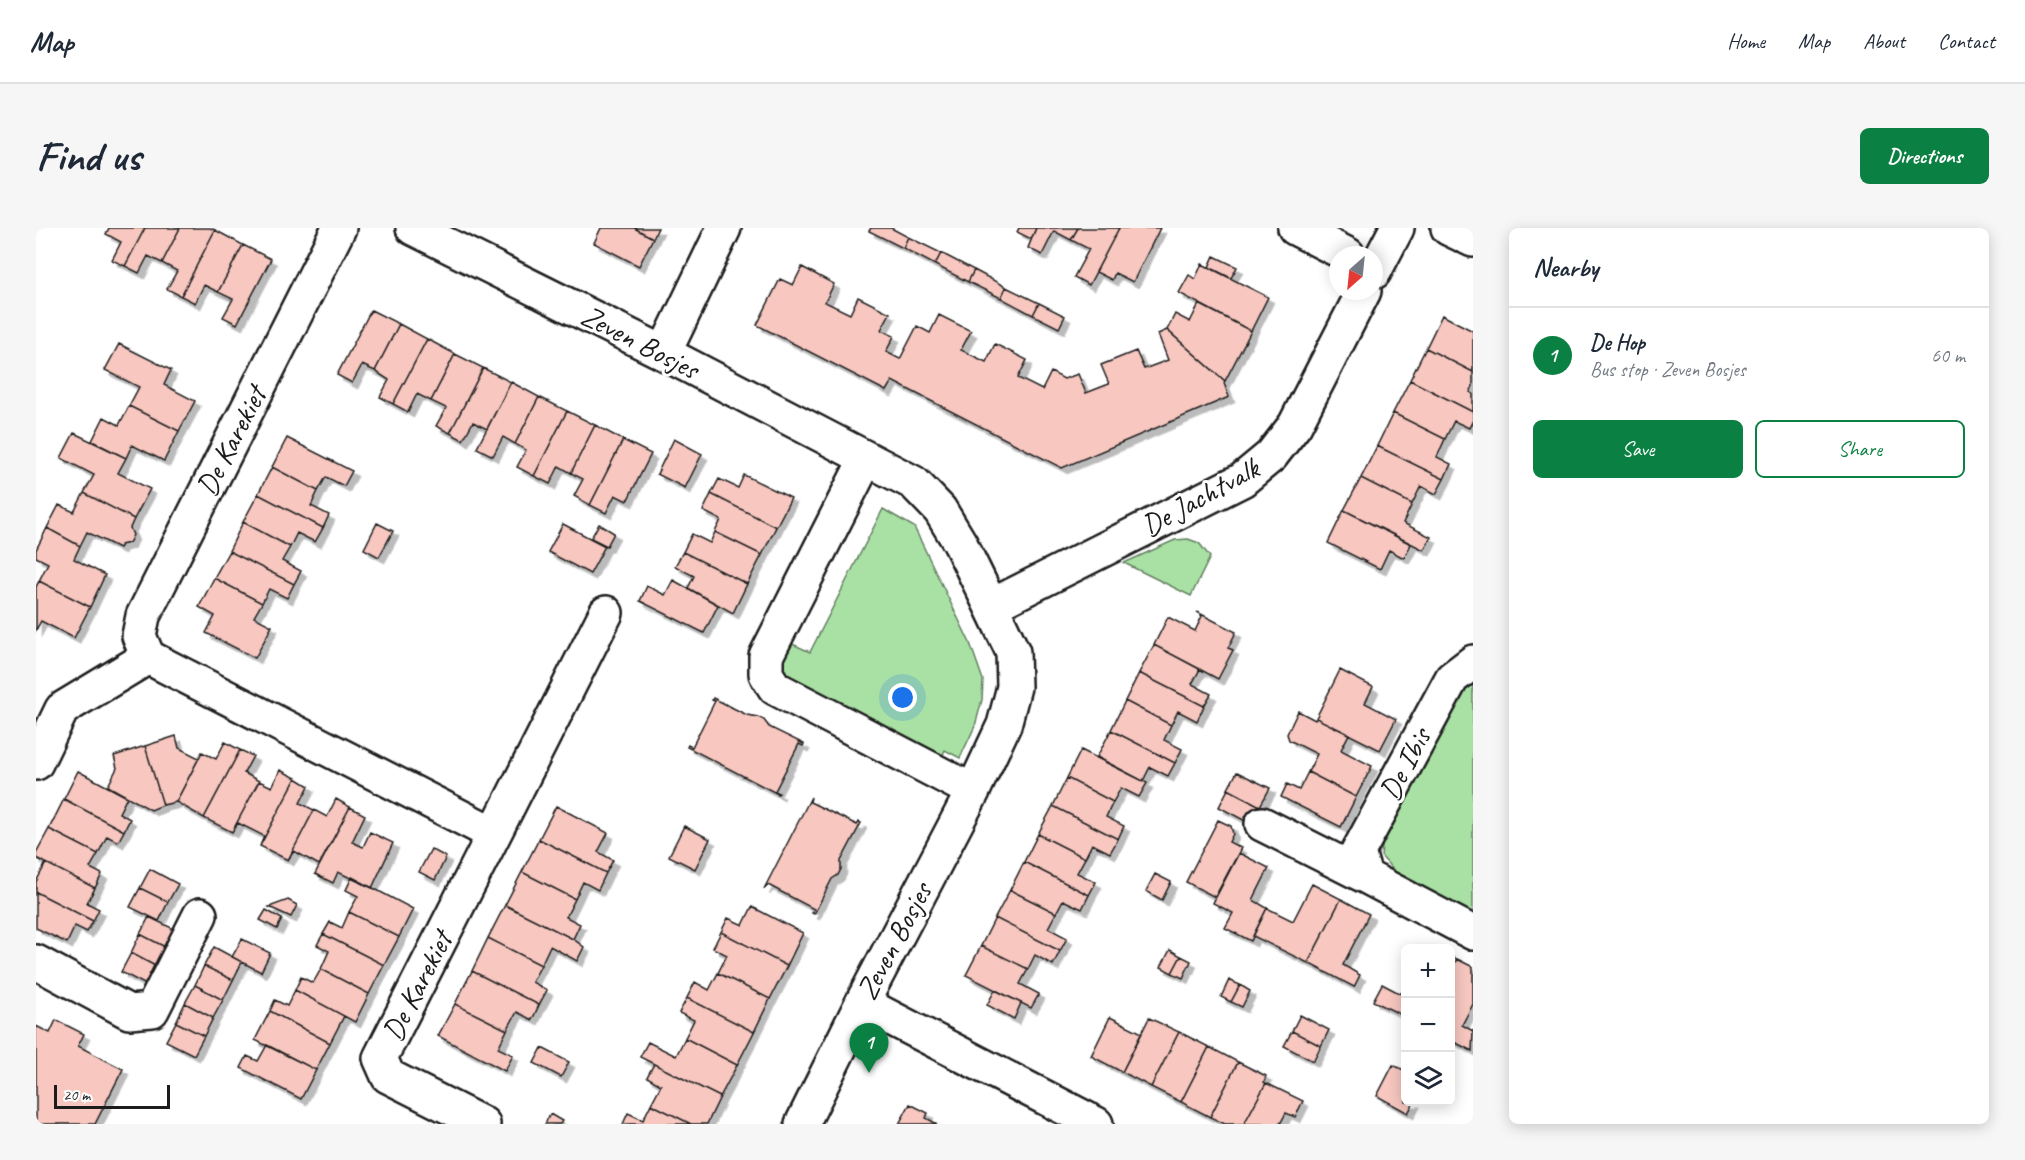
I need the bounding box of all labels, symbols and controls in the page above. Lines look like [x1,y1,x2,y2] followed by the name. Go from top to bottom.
[30,24,73,59] text: Map
[1727,28,1765,54] text: Home
[1798,28,1830,54] text: Map
[1863,28,1905,54] text: About
[1938,28,1995,54] text: Contact
[1860,128,1989,184] button: Directions
[36,130,141,183] text: Find us
[1329,246,1383,300] north arrow
[1533,251,1598,284] text: Nearby
[575,296,708,389] street label: Zeven Bosjes
[1590,329,1645,357] text: De Hop
[1548,343,1557,368] text: 1
[1931,343,1965,368] text: 60 m
[1590,357,1746,382] text: Bus stop · Zeven Bosjes
[187,376,276,502] street label: De Karekiet
[1533,420,1743,478] button: Save
[1755,420,1965,478] button: Share
[1135,448,1267,545] street label: De Jachtvalk
[888,683,917,712] your location
[1370,719,1441,806] street label: De Ibis
[847,874,942,1006] street label: Zeven Bosjes
[373,921,462,1047] street label: De Karekiet
[1401,944,1455,1106] map controls
[1401,944,1455,998] button: +
[1401,998,1455,1052] button: −
[850,1024,888,1073] pin: 1
[1401,1052,1455,1106] button: layers
[54,1082,170,1110] scale bar
[63,1085,90,1105] text: 20 m

